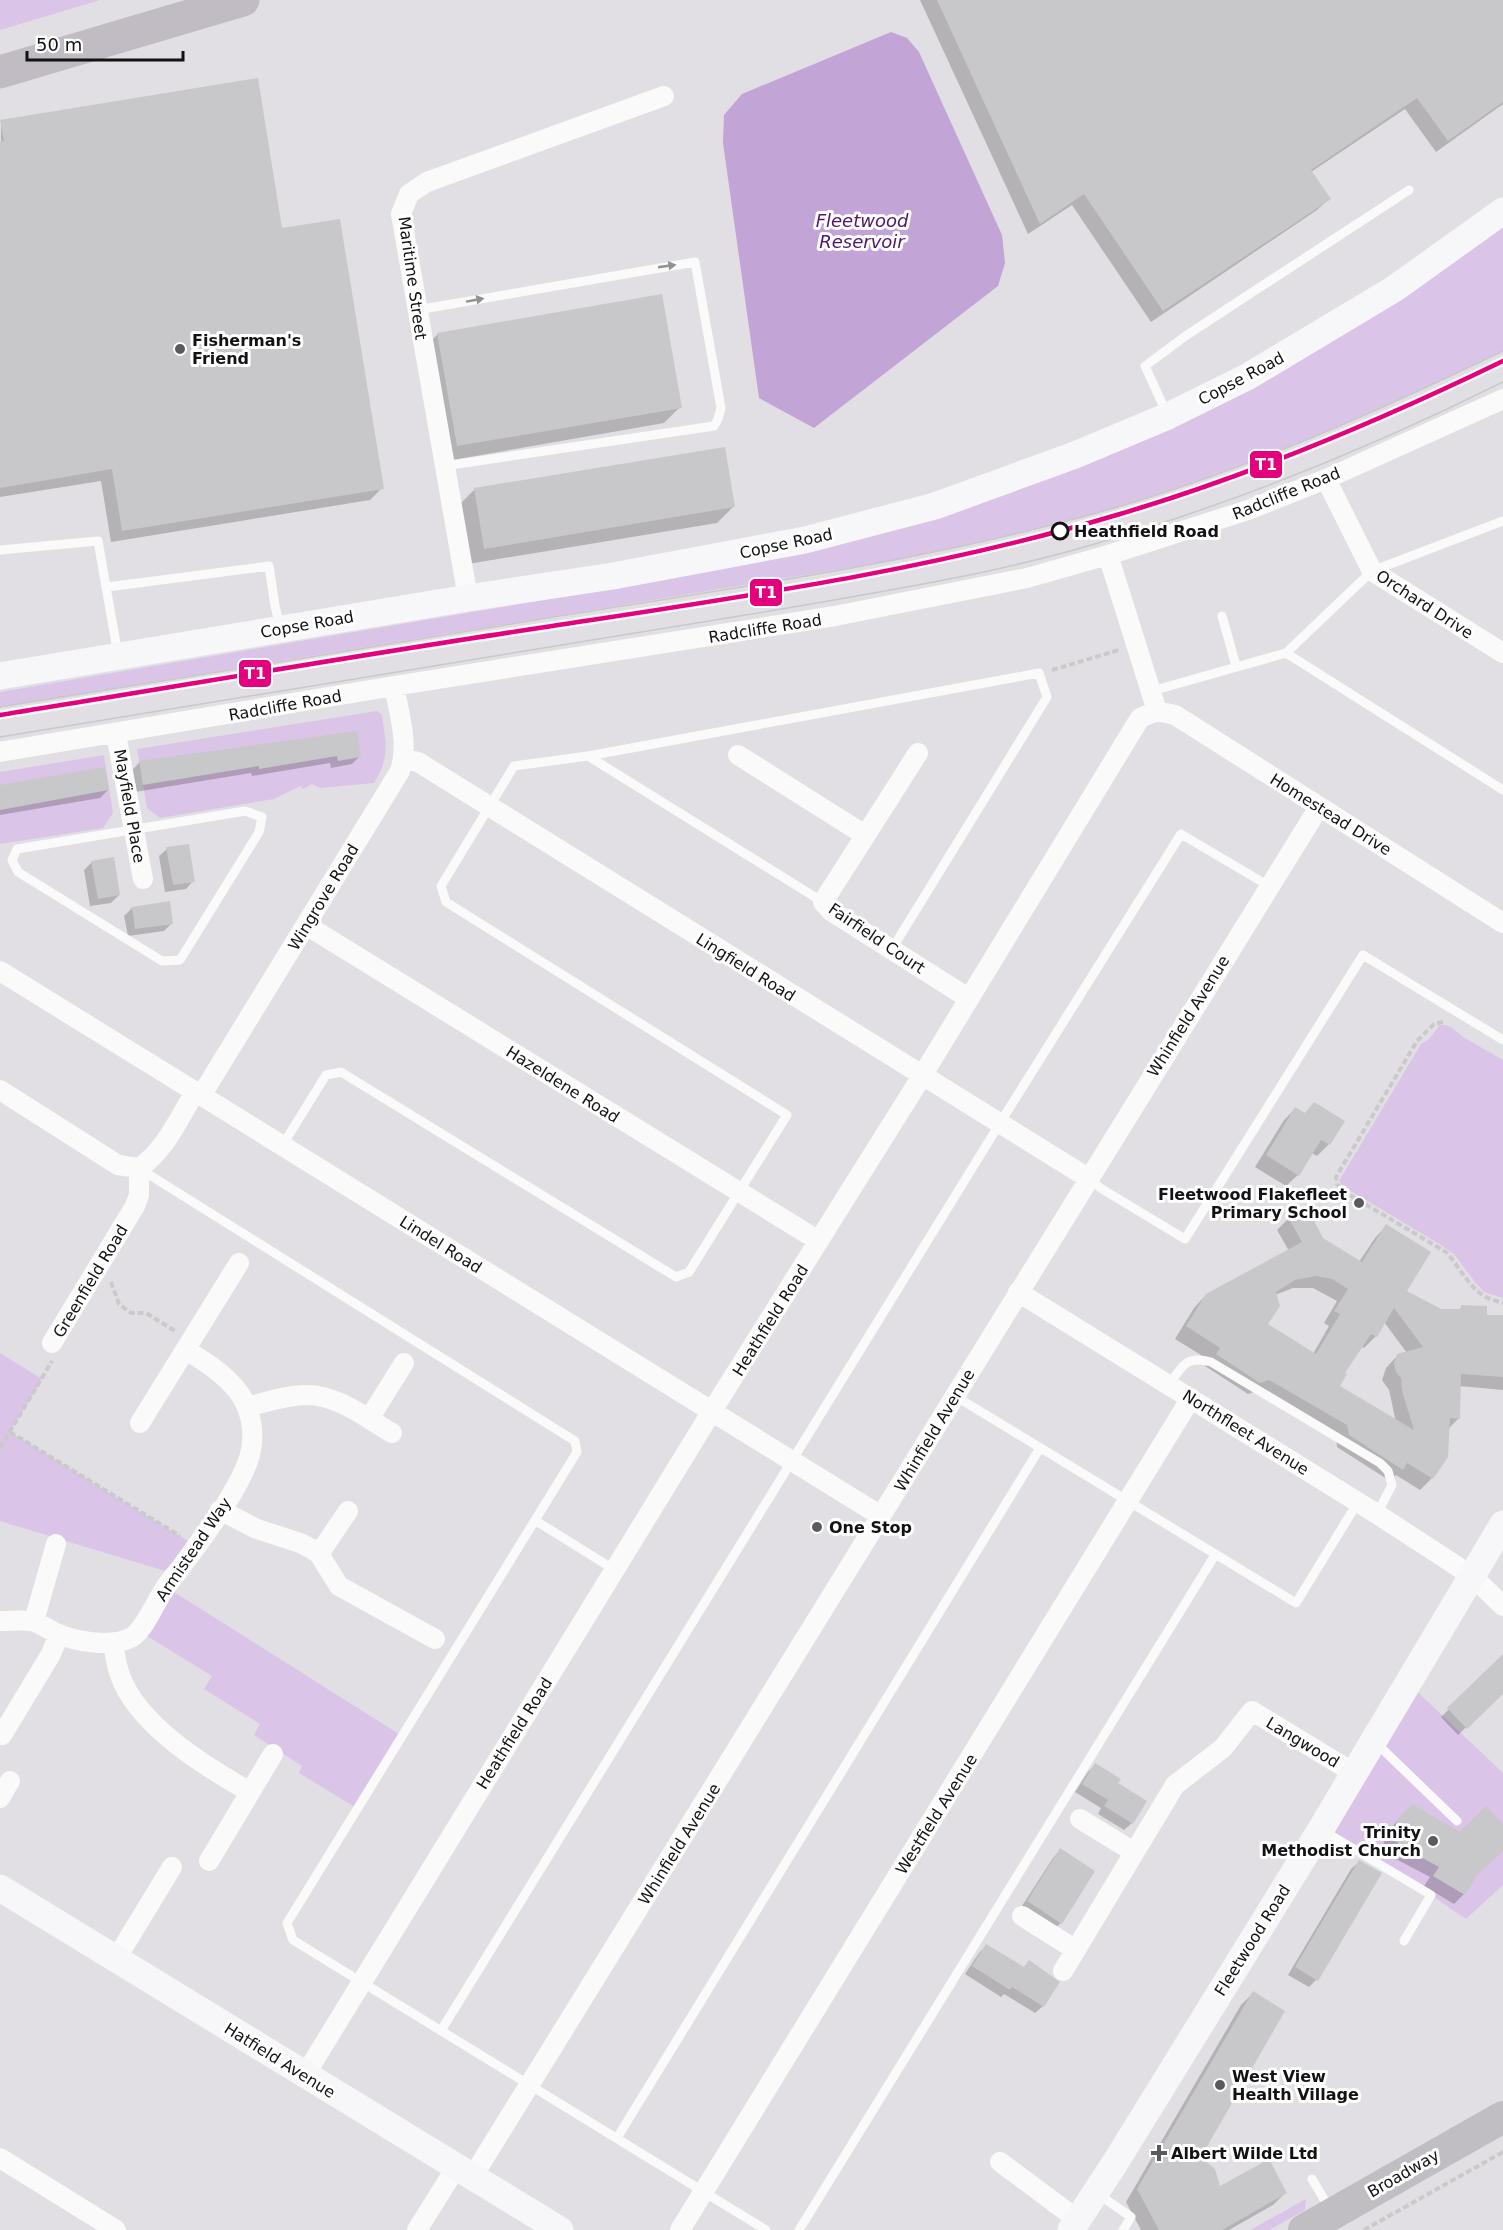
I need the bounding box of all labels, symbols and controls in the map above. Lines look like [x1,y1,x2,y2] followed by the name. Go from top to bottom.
[27,24,183,62] scale bar
[36,34,82,55] text: 50 m
[816,210,909,252] water label: Fleetwood Reservoir
[394,215,431,341] street label: Maritime Street
[658,262,677,271] one-way arrow
[466,295,485,304] one-way arrow
[192,331,301,368] place label: Fisherman's Friend
[173,342,187,356] marker: Fisherman's Friend
[1195,348,1287,409] street label: Copse Road
[1249,450,1283,479] line badge: T1
[1255,455,1277,474] text: T1
[1230,463,1343,524] street label: Radcliffe Road
[1051,522,1069,540] marker: Heathfield Road
[1074,522,1219,541] place label: Heathfield Road
[738,524,834,563] street label: Copse Road
[1373,566,1477,643] street label: Orchard Drive
[749,578,783,607] line badge: T1
[755,583,777,602] text: T1
[259,607,355,642] street label: Copse Road
[707,610,823,647] street label: Radcliffe Road
[238,659,272,688] line badge: T1
[244,664,266,683] text: T1
[227,686,343,725] street label: Radcliffe Road
[110,748,149,864] street label: Mayfield Place
[1267,769,1395,859] street label: Homestead Drive
[284,841,363,954] street label: Wingrove Road
[825,899,929,978] street label: Fairfield Court
[693,929,799,1006] street label: Lingfield Road
[1143,952,1233,1080] street label: Whinfield Avenue
[503,1042,623,1127] street label: Hazeldene Road
[1158,1185,1347,1222] place label: Fleetwood Flakefleet Primary School
[1352,1196,1366,1210] marker: Fleetwood Flakefleet Primary School
[396,1212,485,1277] street label: Lindel Road
[49,1221,132,1341] street label: Greenfield Road
[728,1261,812,1380] street label: Heathfield Road
[890,1366,979,1495] street label: Whinfield Avenue
[1179,1386,1312,1479] street label: Northfleet Avenue
[152,1494,235,1605] street label: Armistead Way
[829,1518,912,1537] place label: One Stop
[810,1520,824,1534] marker: One Stop
[472,1674,556,1793] street label: Heathfield Road
[1263,1713,1343,1772] street label: Langwood
[892,1751,981,1878] street label: Westfield Avenue
[634,1780,724,1908] street label: Whinfield Avenue
[1261,1823,1422,1860] place label: Trinity Methodist Church
[1426,1834,1440,1848] marker: Trinity Methodist Church
[1211,1881,1294,1999] street label: Fleetwood Road
[221,2019,339,2102] street label: Hatfield Avenue
[1232,2067,1359,2104] place label: West View Health Village
[1213,2078,1227,2092] marker: West View Health Village
[1171,2144,1318,2163] place label: Albert Wilde Ltd
[1364,2145,1442,2201] street label: Broadway
[1152,2146,1166,2160] marker: Albert Wilde Ltd

